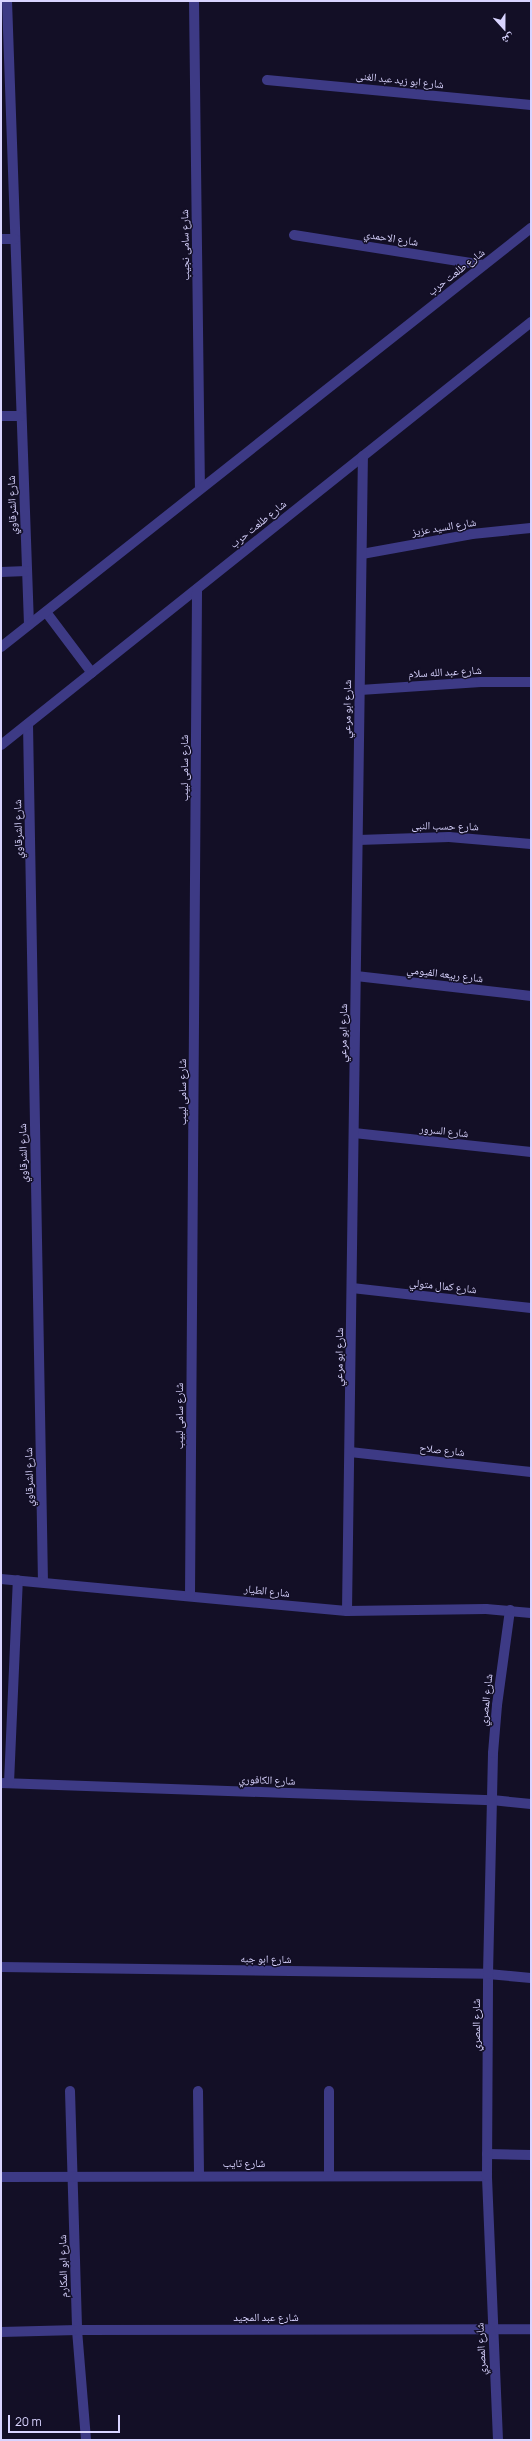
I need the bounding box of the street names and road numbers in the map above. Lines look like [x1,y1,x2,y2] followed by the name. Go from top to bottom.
[356,69,444,91] street label: شارع ابو زيد عبد الغنى
[178,209,192,281] street label: شارع سامى نجيب
[363,227,419,249] street label: شارع الاحمدي
[425,246,487,298] street label: شارع طلعت حرب
[4,475,20,535] street label: شارع الشرقاوي
[227,497,289,551] street label: شارع طلعت حرب
[411,515,477,539] street label: شارع السيد عزيز
[408,663,482,681] street label: شارع عبد الله سلام
[340,680,354,738] street label: شارع ابو مرعي
[177,735,191,801] street label: شارع سامى لبيب
[11,799,25,859] street label: شارع الشرقاوي
[411,819,479,833] street label: شارع حسب النبى
[406,963,484,985] street label: شارع ربيعه الفيومي
[336,1004,350,1062] street label: شارع ابو مرعي
[175,1059,189,1125] street label: شارع سامى لبيب
[419,1122,469,1140] street label: شارع السرور
[16,1123,30,1183] street label: شارع الشرقاوي
[409,1276,477,1296] street label: شارع كمال متولي
[332,1328,346,1386] street label: شارع ابو مرعي
[172,1383,186,1449] street label: شارع سامى لبيب
[419,1441,465,1459] street label: شارع صلاح
[22,1447,36,1507] street label: شارع الشرقاوي
[243,1582,291,1600] street label: شارع الطيار
[477,1673,495,1727] street label: شارع المصري
[238,1772,296,1788] street label: شارع الكافوري
[240,1952,292,1966] street label: شارع ابو جبه
[469,1999,483,2051] street label: شارع المصري
[223,2156,265,2170] street label: شارع تايب
[56,2234,70,2298] street label: شارع ابو المكارم
[233,2310,299,2324] street label: شارع عبد المجيد
[473,2322,489,2376] street label: شارع المصري

